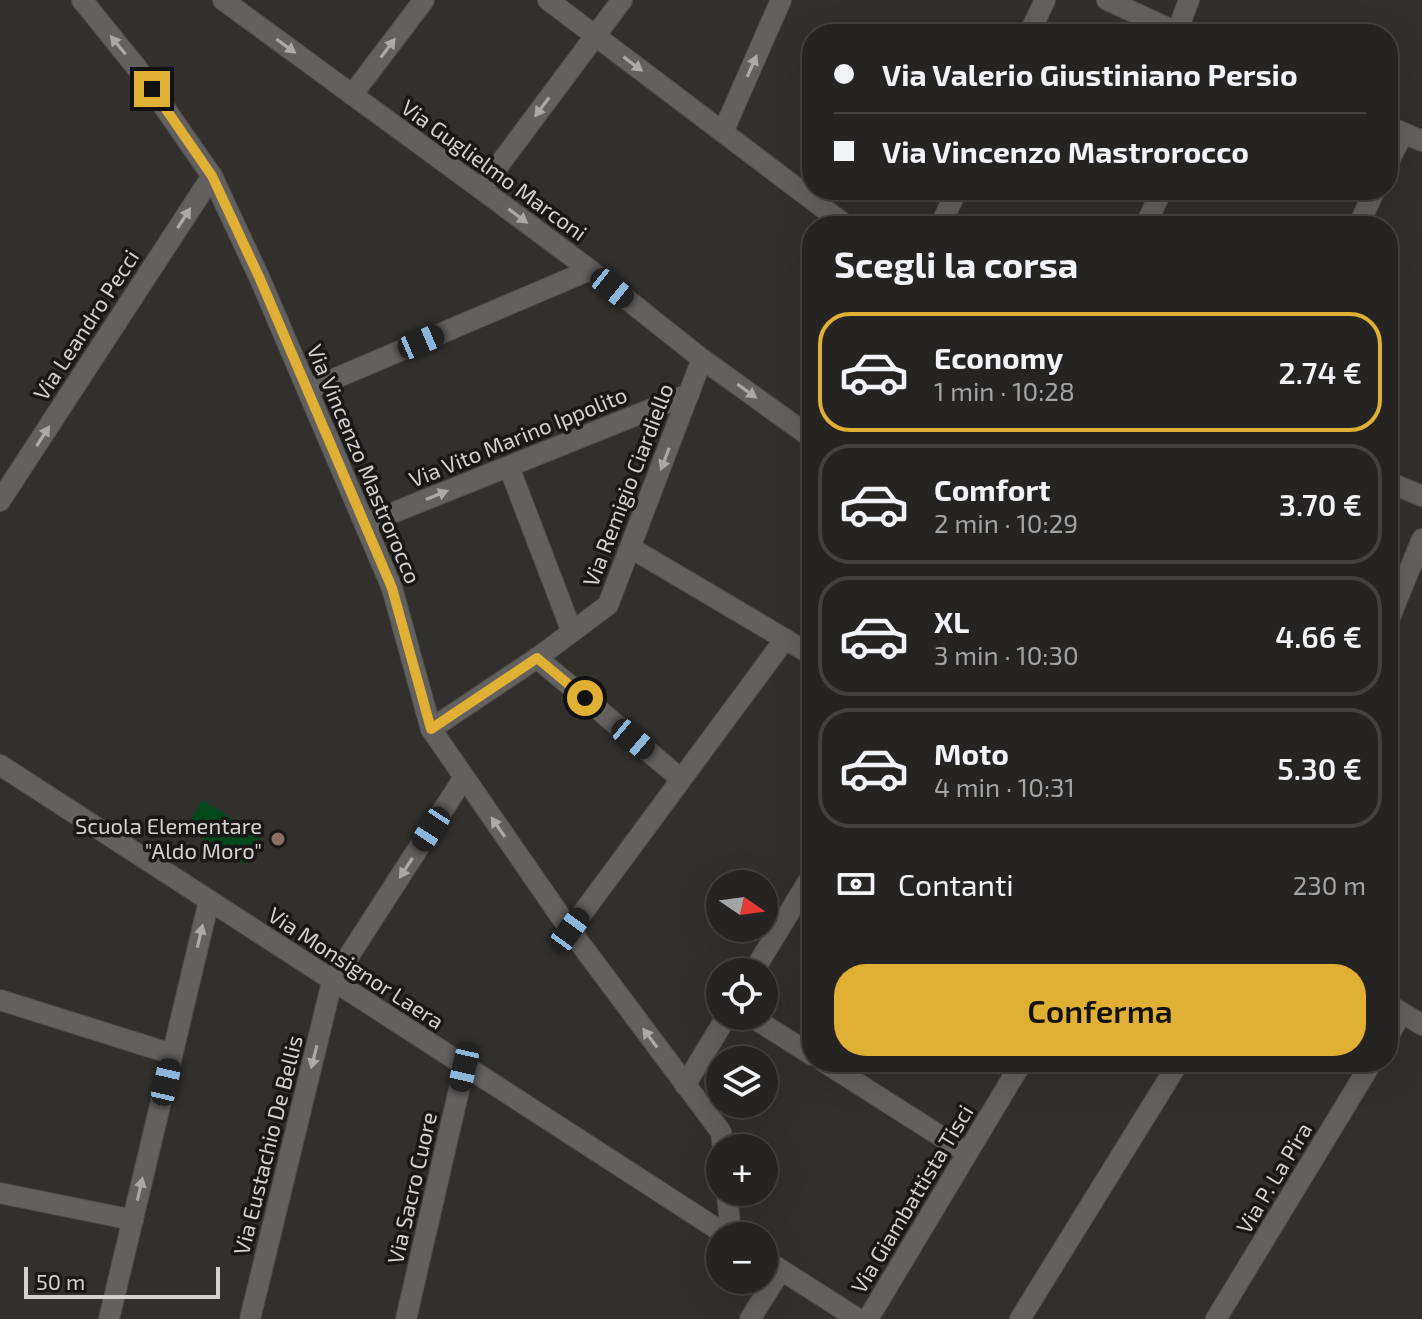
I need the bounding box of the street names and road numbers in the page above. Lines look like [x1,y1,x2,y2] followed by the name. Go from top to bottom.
[397,93,592,245] street label: Via Guglielmo Marconi
[27,245,143,404] street label: Via Leandro Pecci
[303,340,427,587] street label: Via Vincenzo Mastrorocco
[405,380,630,492] street label: Via Vito Marino Ippolito
[576,380,678,590] street label: Via Remigio Ciardiello
[264,901,449,1034] street label: Via Monsignor Laera
[227,1032,307,1257] street label: Via Eustachio De Bellis
[845,1100,978,1297] street label: Via Giambattista Tisci
[381,1109,441,1266] street label: Via Sacro Cuore
[1230,1117,1316,1238] street label: Via P. La Pira

